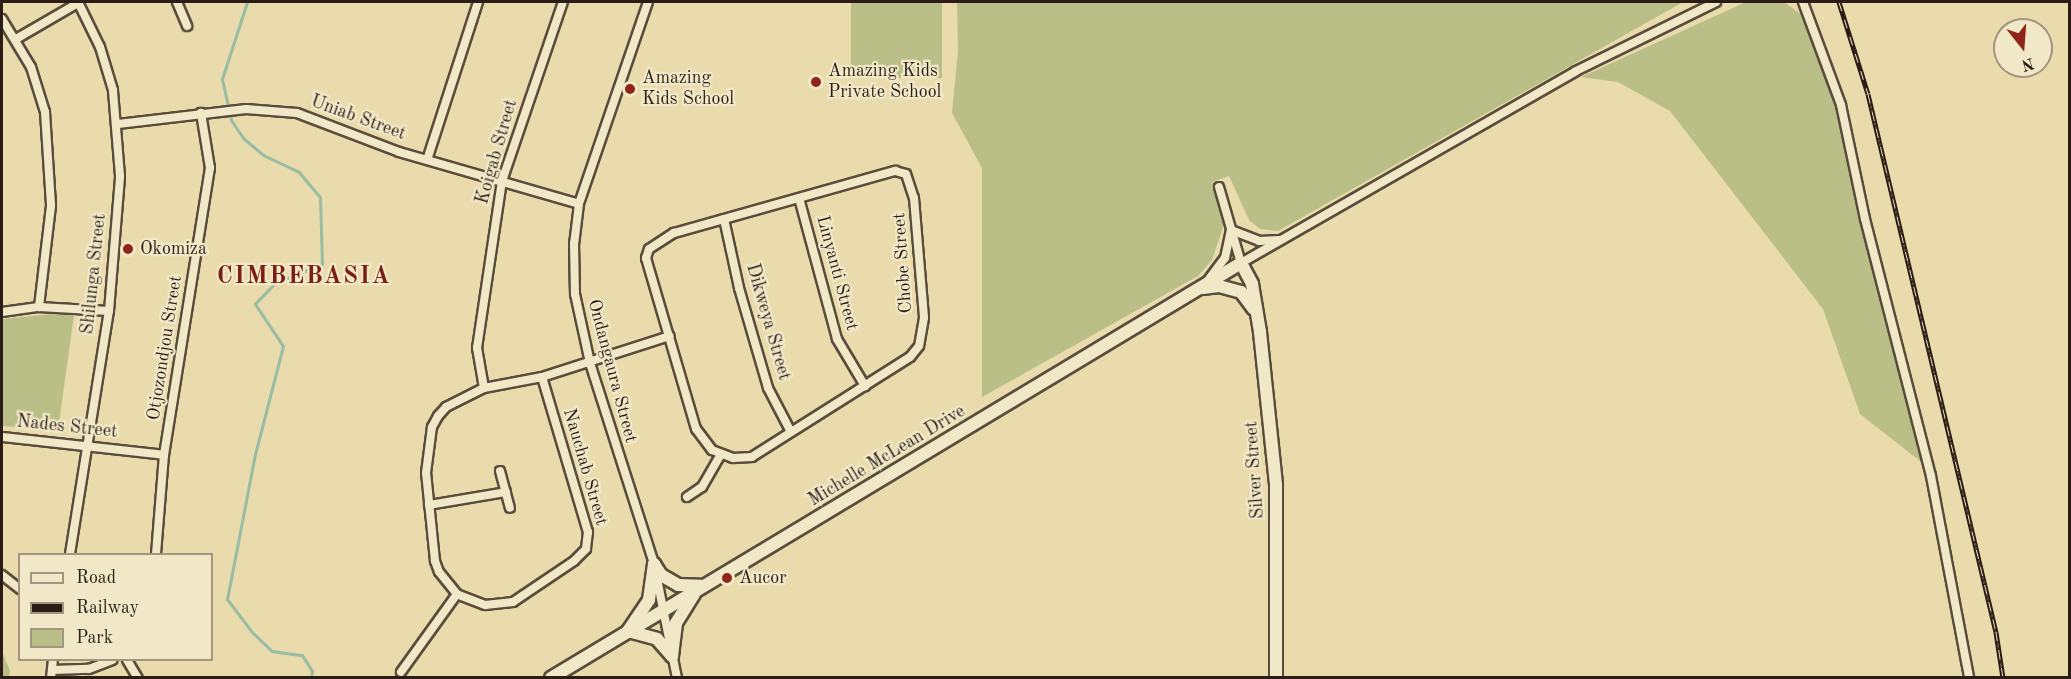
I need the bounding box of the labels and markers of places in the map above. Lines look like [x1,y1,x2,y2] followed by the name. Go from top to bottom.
[828,61,941,104] place label: Amazing Kids Private School
[642,68,734,110] place label: Amazing Kids School
[809,75,823,89] marker: Amazing Kids Private School
[623,82,637,96] marker: Amazing Kids School
[140,238,207,260] place label: Okomiza
[121,242,135,256] marker: Okomiza
[739,567,787,589] place label: Aucor
[720,571,734,585] marker: Aucor

